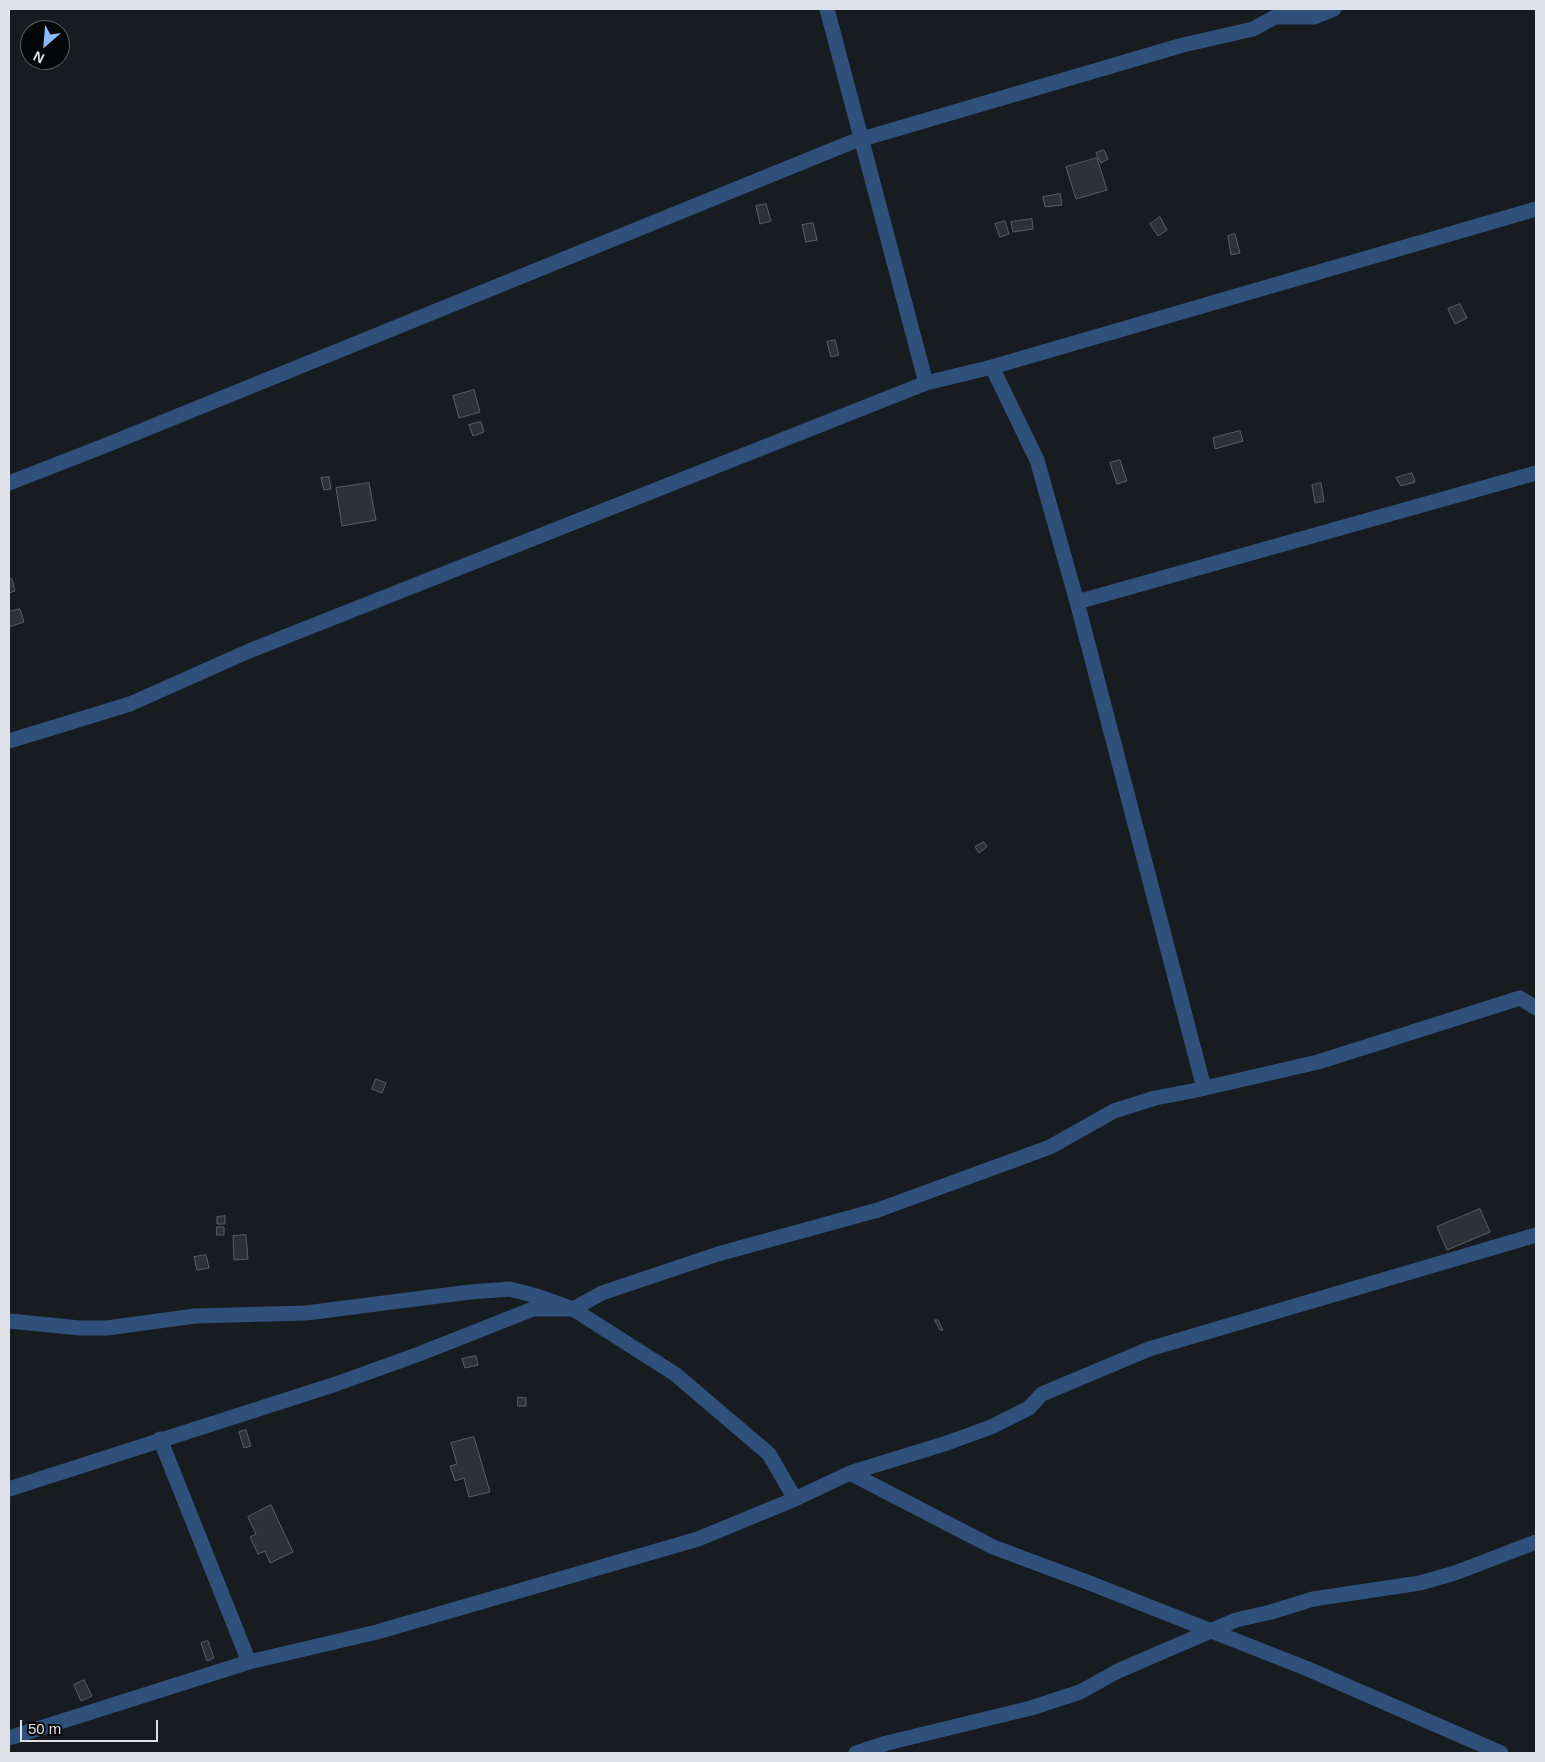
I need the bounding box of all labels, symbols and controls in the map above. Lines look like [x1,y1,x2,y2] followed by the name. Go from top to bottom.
[20,20,70,70] north arrow
[31,48,47,67] text: N
[22,1710,160,1742] scale bar
[28,1720,61,1737] text: 50 m

